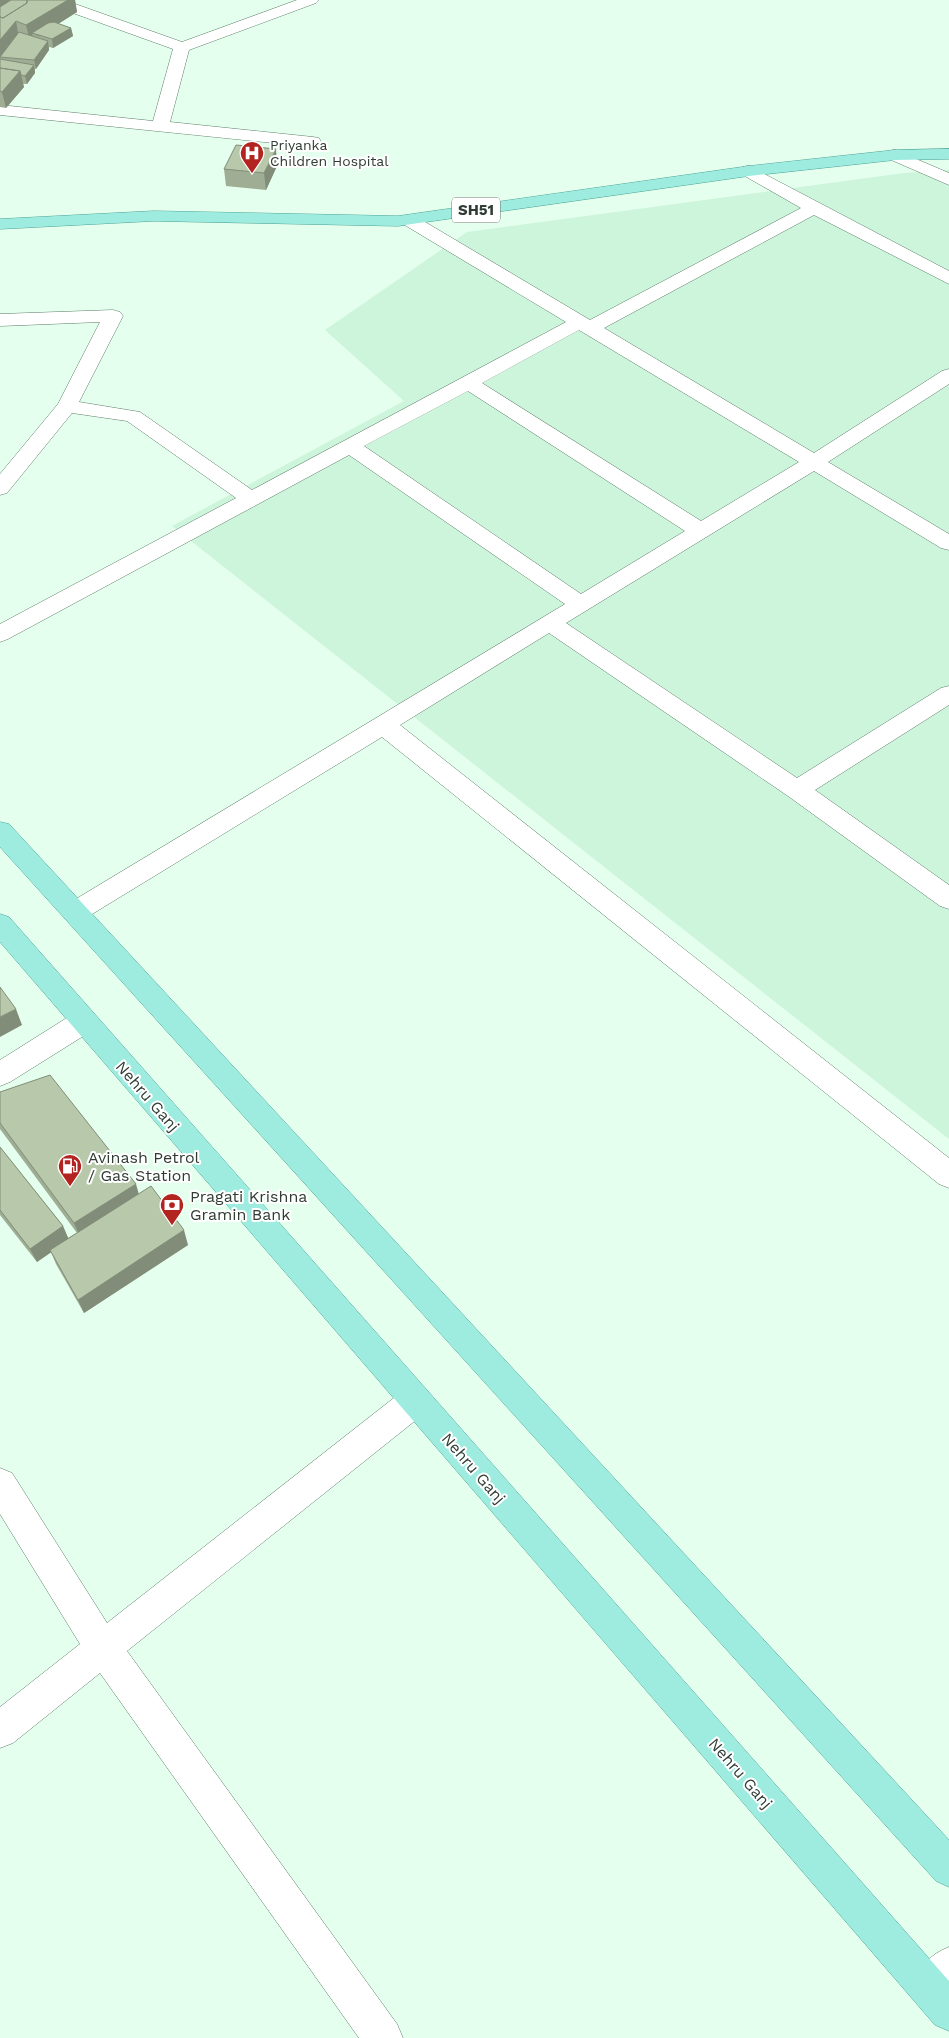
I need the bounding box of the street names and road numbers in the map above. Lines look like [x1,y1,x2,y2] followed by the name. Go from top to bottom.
[452,198,500,222] road number: SH51
[112,1057,183,1136] street label: Nehru Ganj
[438,1429,509,1508] street label: Nehru Ganj
[705,1734,776,1813] street label: Nehru Ganj

